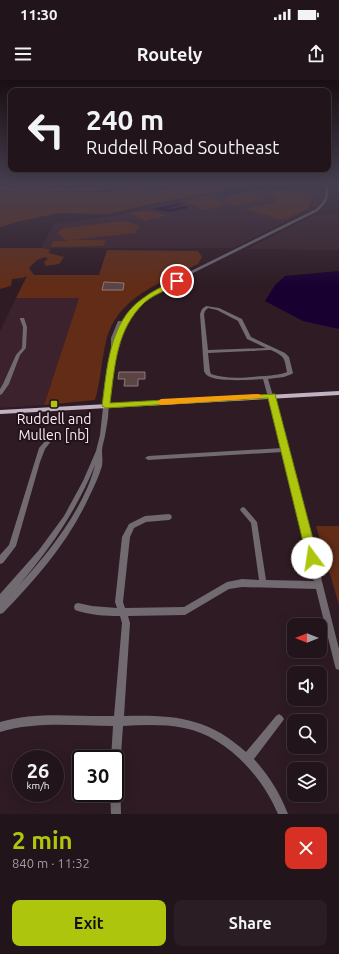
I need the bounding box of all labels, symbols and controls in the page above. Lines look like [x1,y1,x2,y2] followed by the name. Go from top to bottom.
[20,6,58,23] text: 11:30
[12,43,34,65] icon: menu
[305,43,327,65] icon: share
[137,44,202,64] text: Routely
[20,104,72,156] icon: left
[86,104,164,135] text: 240 m
[86,137,279,157] text: Ruddell Road Southeast
[160,264,194,298] pin
[166,270,188,292] icon: arrive
[49,399,59,409] marker: Ruddell and Mullen [nb]
[17,411,91,443] place label: Ruddell and Mullen [nb]
[291,537,333,579] position arrow
[287,618,327,658] north arrow
[287,618,327,802] map controls
[287,666,327,706] button: sound
[287,714,327,754] button: search
[72,750,124,802] speed limit sign: 30
[27,759,49,782] text: 26
[287,762,327,802] button: layers
[26,780,50,791] text: km/h
[12,827,73,854] text: 2 min
[285,827,327,869] button: close
[12,856,90,870] text: 840 m · 11:32
[12,900,166,946] button: Exit
[174,900,327,946] button: Share

